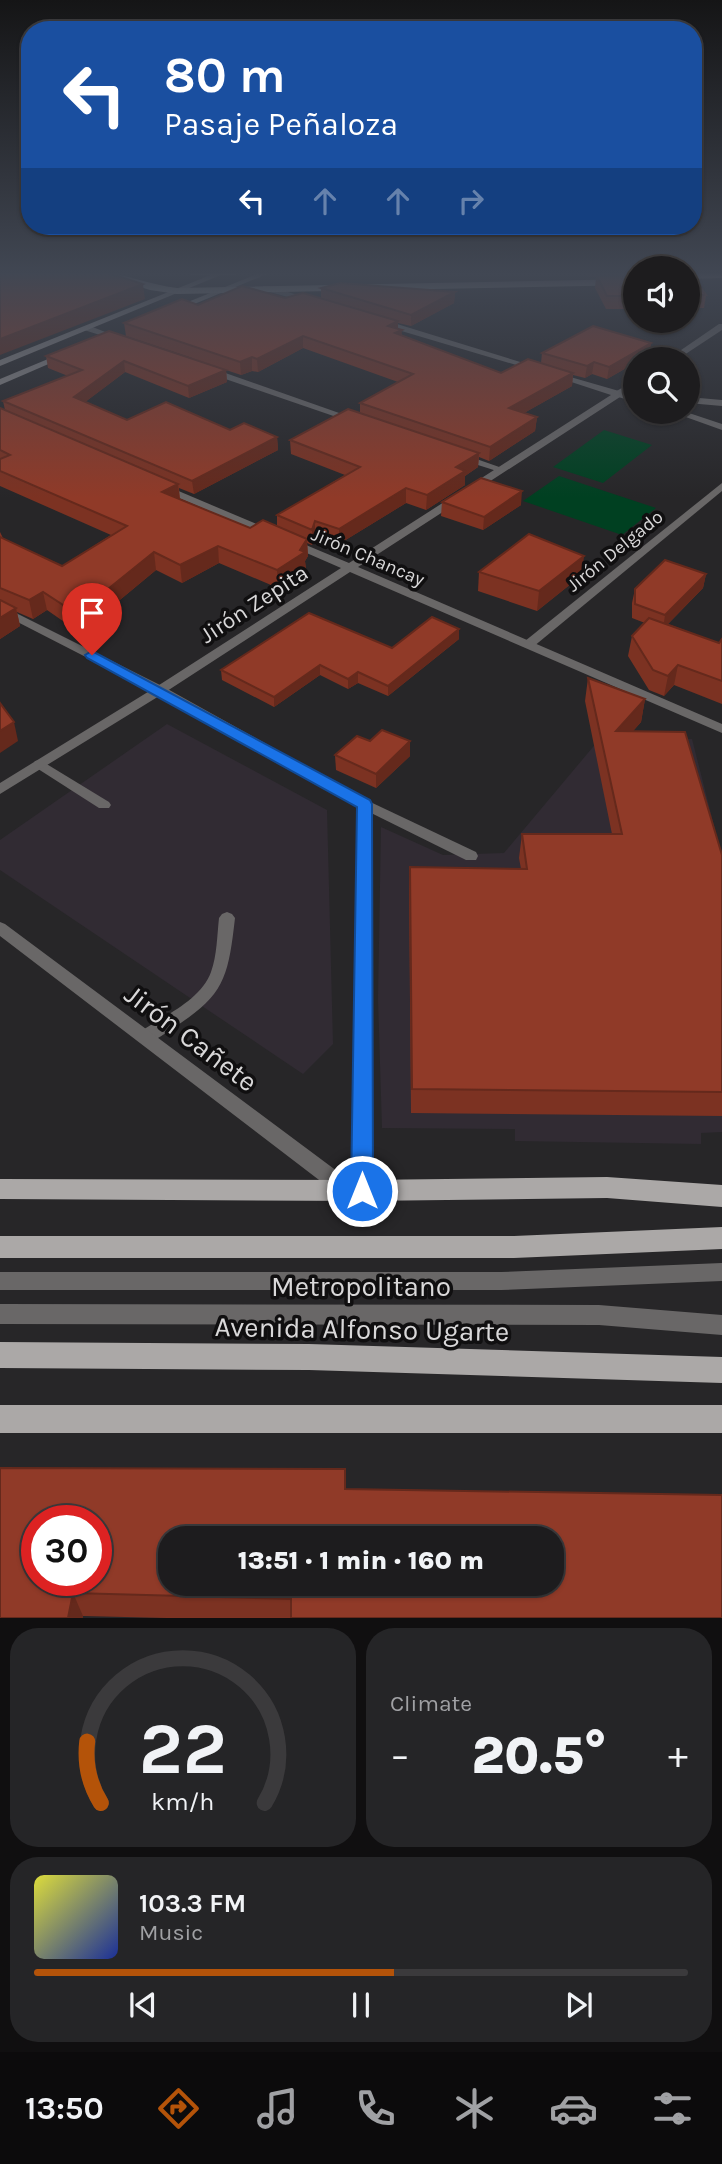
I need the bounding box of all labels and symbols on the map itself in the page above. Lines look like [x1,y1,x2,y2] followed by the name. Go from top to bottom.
[563,506,667,596] street label: Jirón Delgado
[308,523,428,591] street label: Jirón Chancay
[195,559,313,649] street label: Jirón Zepita
[62,583,122,655] pin
[118,977,264,1099] street label: Jirón Cañete
[325,1154,399,1228] position arrow
[271,1270,451,1303] street label: Metropolitano
[214,1310,510,1348] street label: Avenida Alfonso Ugarte
[21,1505,112,1596] speed limit sign: 30

